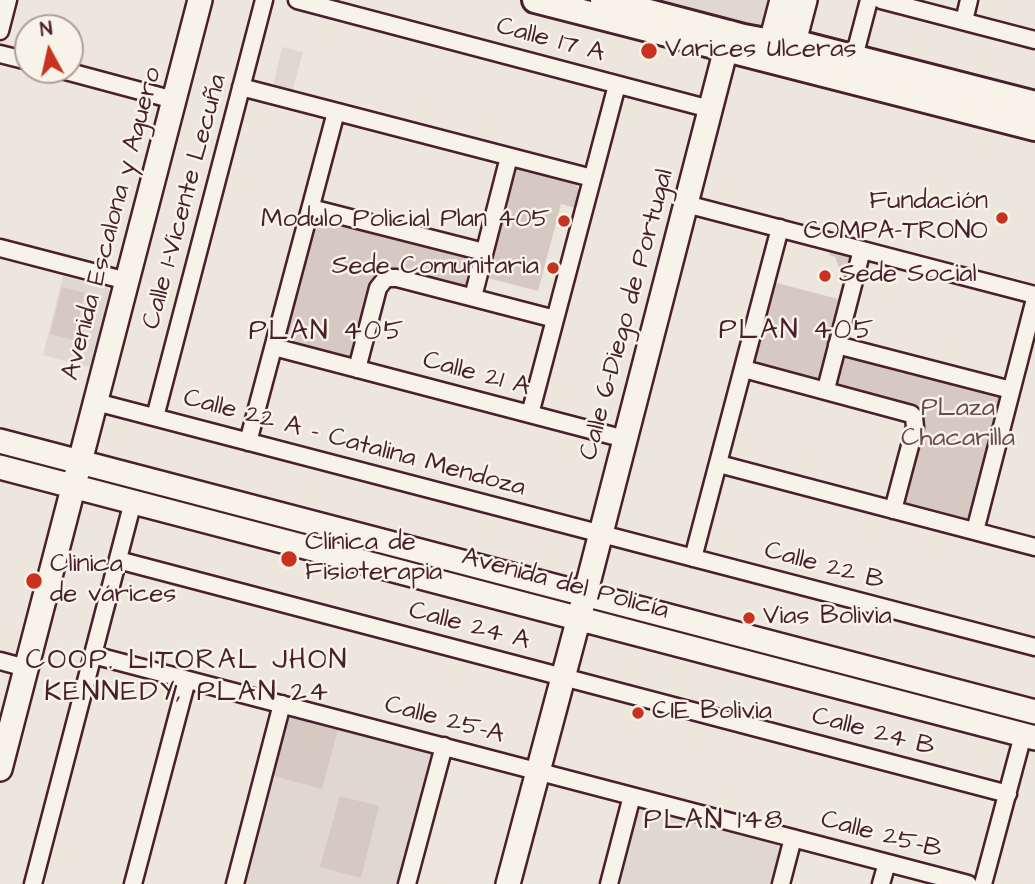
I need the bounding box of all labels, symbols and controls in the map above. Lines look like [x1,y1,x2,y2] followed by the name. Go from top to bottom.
[493,12,607,70] street label: Calle 17 A
[14,14,84,84] north arrow
[38,15,54,44] text: N
[665,35,857,67] place label: Varices Ulceras
[639,41,659,61] marker: Varices Ulceras
[56,64,170,384] street label: Avenida Escalona y Aguero
[137,71,235,333] street label: Calle 1-Vicente Lecuña
[574,166,682,464] street label: Calle 6-Diego de Portugal
[803,187,988,248] place label: Fundación COMPA-TRONO
[261,205,550,237] place label: Modulo Policial Plan 405
[994,210,1010,226] marker: Fundación COMPA-TRONO
[556,213,572,229] marker: Modulo Policial Plan 405
[332,252,539,284] place label: Sede Comunitaria
[545,260,561,276] marker: Sede Comunitaria
[839,260,977,292] place label: Sede Social
[817,268,833,284] marker: Sede Social
[720,315,874,349] district label: PLAN 405
[250,316,404,350] district label: PLAN 405
[419,346,533,404] street label: Calle 21 A
[180,383,528,505] street label: Calle 22 A - Catalina Mendoza
[901,394,1015,456] park label: PLaza Chacarilla
[305,528,442,590] place label: Clínica de Fisioterapia
[761,536,887,598] street label: Calle 22 B
[458,542,672,628] street label: Avenida del Policía
[279,549,299,569] marker: Clínica de Fisioterapia
[50,550,176,612] place label: Clinica de várices
[24,571,44,591] marker: Clinica de várices
[405,596,533,658] street label: Calle 24 A
[763,602,892,634] place label: Vias Bolivia
[741,610,757,626] marker: Vias Bolivia
[28,645,346,711] district label: COOP. LITORAL JHON KENNEDY, PLAN 24
[381,690,507,752] street label: Calle 25-A
[652,697,772,729] place label: CIE Bolivia
[808,702,938,764] street label: Calle 24 B
[630,705,646,721] marker: CIE Bolivia
[645,805,783,839] district label: PLAN 148
[817,805,945,867] street label: Calle 25-B

